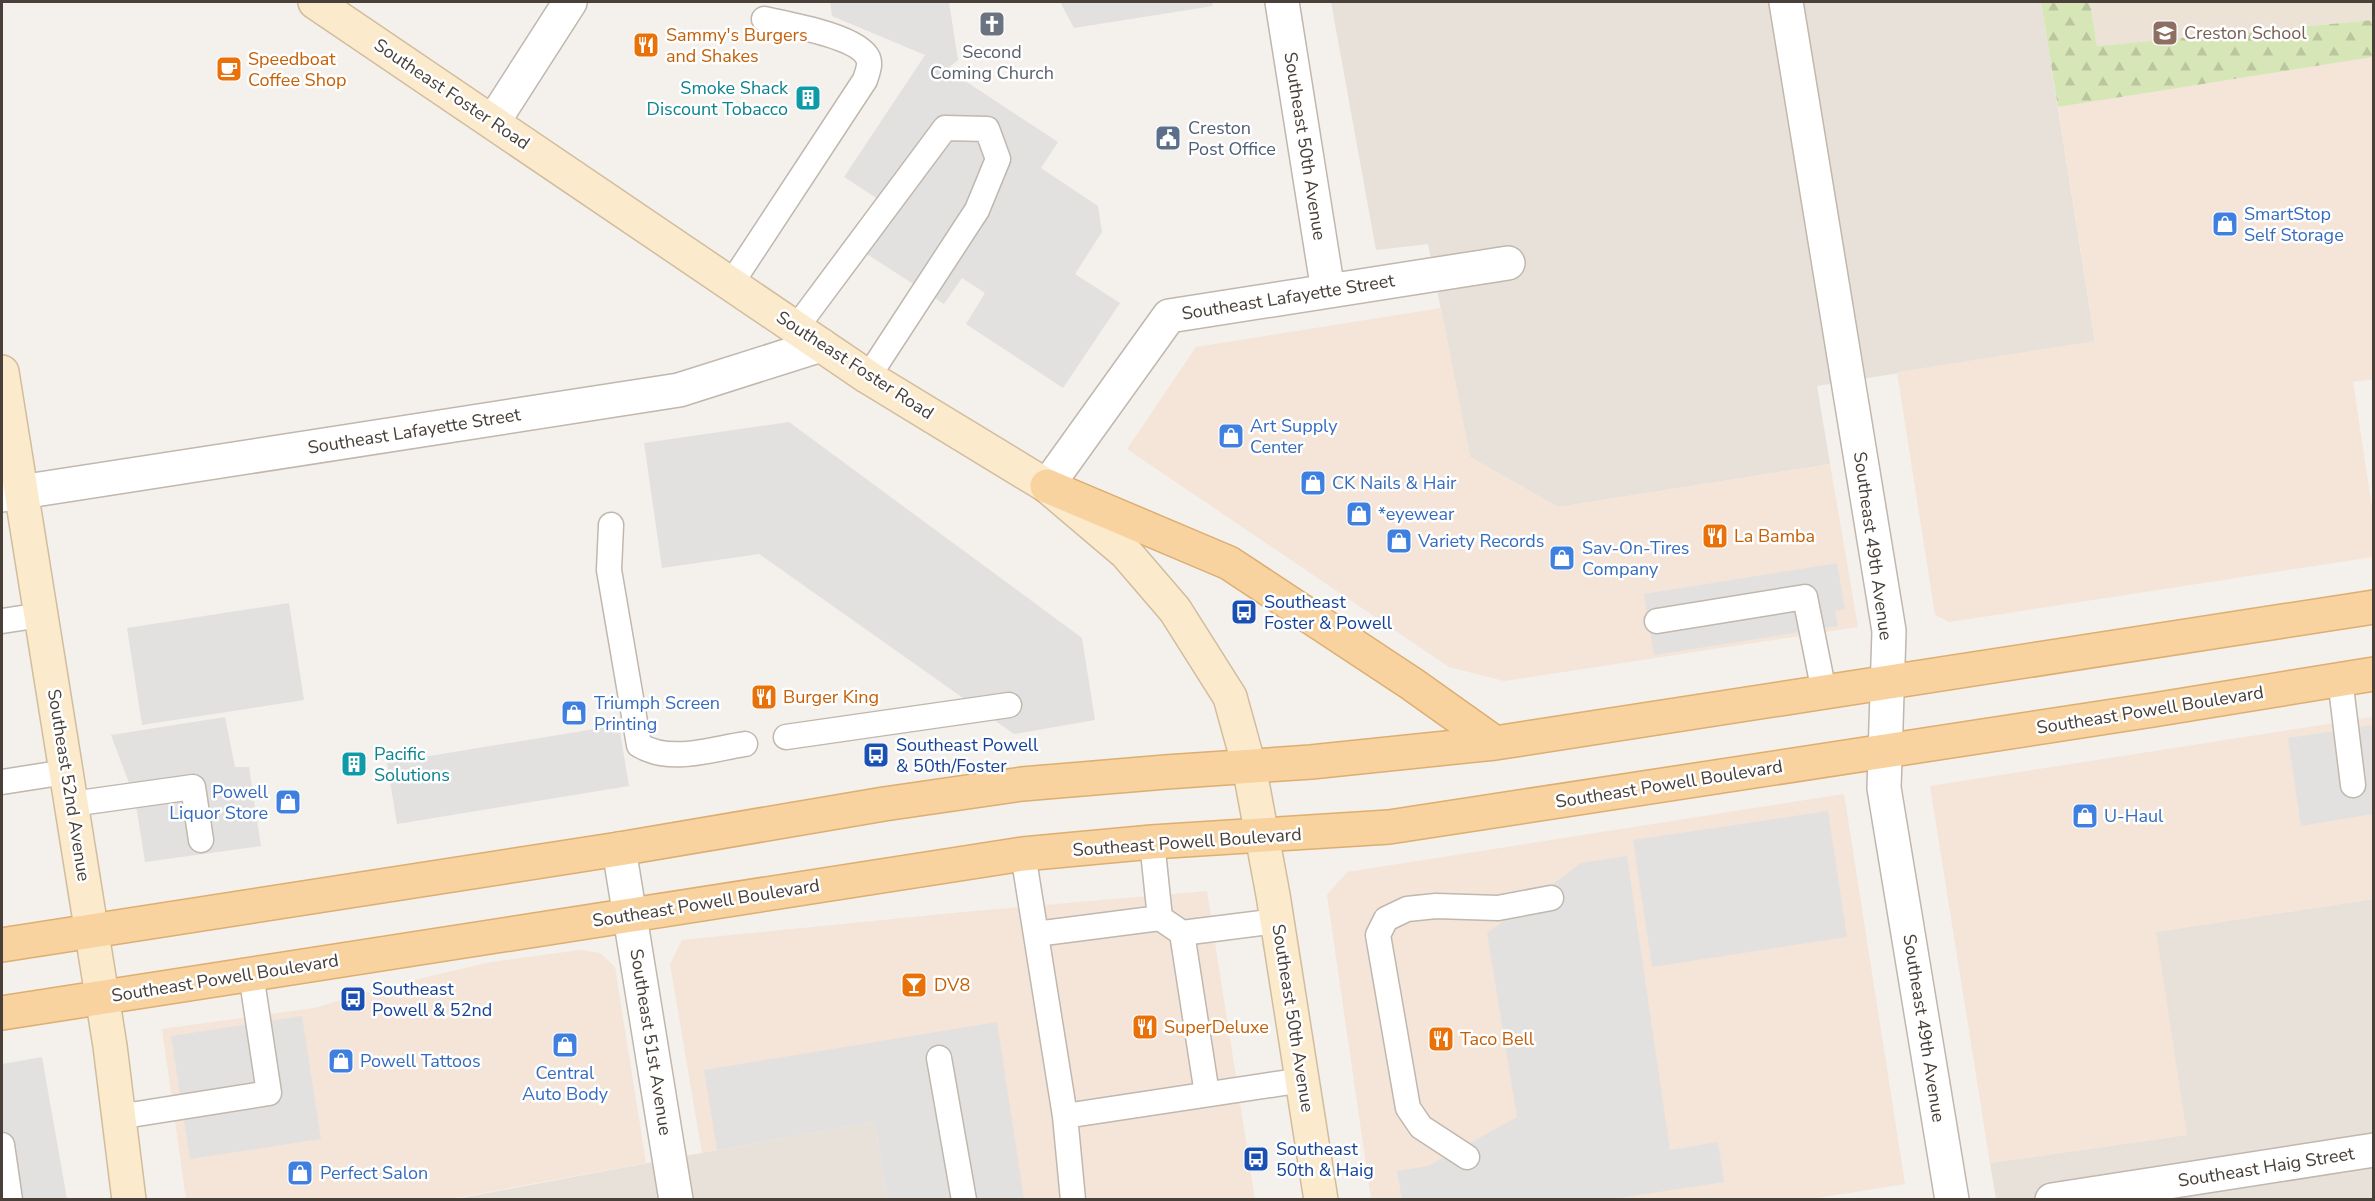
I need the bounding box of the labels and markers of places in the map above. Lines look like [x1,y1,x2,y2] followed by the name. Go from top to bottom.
[977,9,1007,39] church icon: Second Coming Church
[2150,18,2180,48] school or university icon: Creston School
[2184,21,2307,45] place label: Creston School
[666,23,808,68] place label: Sammy's Burgers and Shakes
[631,30,661,60] restaurant icon: Sammy's Burgers and Shakes
[930,40,1054,85] place label: Second Coming Church
[248,47,346,92] place label: Speedboat Coffee Shop
[214,54,244,84] cafe icon: Speedboat Coffee Shop
[647,76,789,121] place label: Smoke Shack Discount Tobacco
[793,83,823,113] building icon: Smoke Shack Discount Tobacco
[1188,116,1276,161] place label: Creston Post Office
[1153,123,1183,153] public building icon: Creston Post Office
[2244,202,2344,247] place label: SmartStop Self Storage
[2210,209,2240,239] shop icon: SmartStop Self Storage
[1250,414,1338,459] place label: Art Supply Center
[1216,421,1246,451] shop icon: Art Supply Center
[1298,468,1328,498] shop icon: CK Nails & Hair
[1332,471,1457,495] place label: CK Nails & Hair
[1344,499,1374,529] shop icon: *eyewear
[1378,502,1455,526] place label: *eyewear
[1700,521,1730,551] restaurant icon: La Bamba
[1734,524,1815,548] place label: La Bamba
[1384,526,1414,556] shop icon: Variety Records
[1417,529,1544,553] place label: Variety Records
[1582,536,1689,581] place label: Sav-On-Tires Company
[1547,543,1577,573] shop icon: Sav-On-Tires Company
[1264,590,1393,635] place label: Southeast Foster & Powell
[1229,597,1259,627] bus stop icon: Southeast Foster & Powell
[749,682,779,712] restaurant icon: Burger King
[783,685,879,709] place label: Burger King
[594,691,720,736] place label: Triumph Screen Printing
[559,698,589,728] shop icon: Triumph Screen Printing
[896,733,1039,778] place label: Southeast Powell & 50th/Foster
[861,740,891,770] bus stop icon: Southeast Powell & 50th/Foster
[374,742,450,787] place label: Pacific Solutions
[339,749,369,779] building icon: Pacific Solutions
[169,780,269,825] place label: Powell Liquor Store
[273,787,303,817] shop icon: Powell Liquor Store
[2070,801,2100,831] shop icon: U-Haul
[2104,804,2164,828] place label: U-Haul
[899,970,929,1000] bar icon: DV8
[934,973,970,997] place label: DV8
[372,977,492,1022] place label: Southeast Powell & 52nd
[338,984,368,1014] bus stop icon: Southeast Powell & 52nd
[1130,1012,1160,1042] restaurant icon: SuperDeluxe
[1164,1015,1269,1039] place label: SuperDeluxe
[1426,1024,1456,1054] restaurant icon: Taco Bell
[1460,1027,1535,1051] place label: Taco Bell
[550,1030,580,1060] shop icon: Central Auto Body
[326,1046,356,1076] shop icon: Powell Tattoos
[360,1049,481,1073] place label: Powell Tattoos
[522,1061,609,1106] place label: Central Auto Body
[1276,1137,1374,1182] place label: Southeast 50th & Haig
[1241,1144,1271,1174] bus stop icon: Southeast 50th & Haig
[285,1158,315,1188] shop icon: Perfect Salon
[320,1161,428,1185] place label: Perfect Salon

